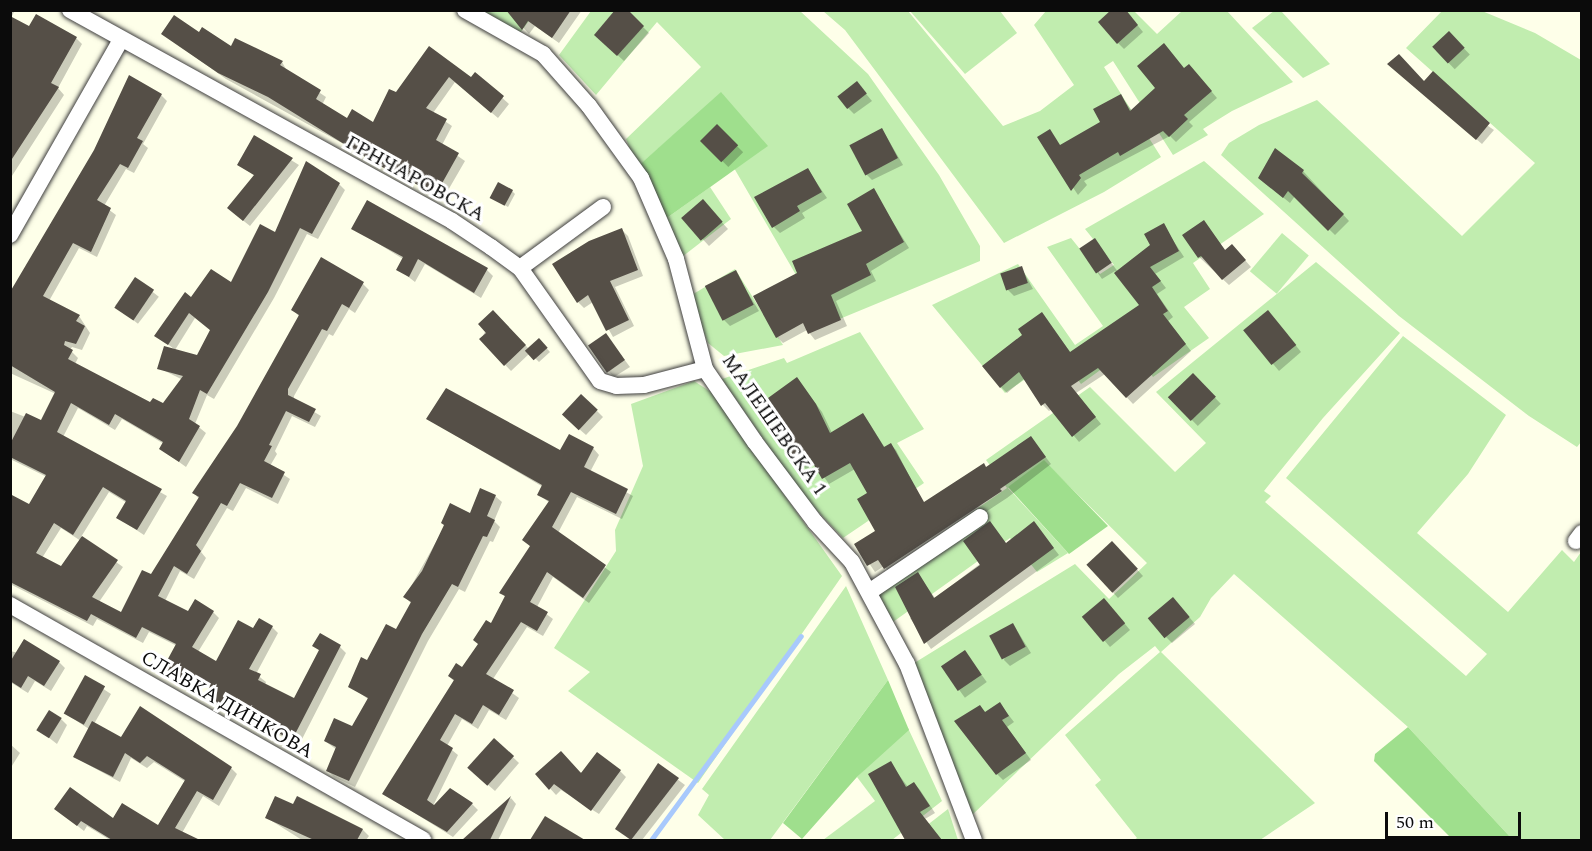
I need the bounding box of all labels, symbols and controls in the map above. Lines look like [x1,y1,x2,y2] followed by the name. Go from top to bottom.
[341,131,489,227] street label: ГРНЧАРОВСКА
[716,350,832,500] street label: МАЛЕШЕВСКА 1
[136,646,318,764] street label: СЛАВКА ДИНКОВА
[1388,800,1524,838] scale bar
[1396,809,1434,836] text: 50 m

